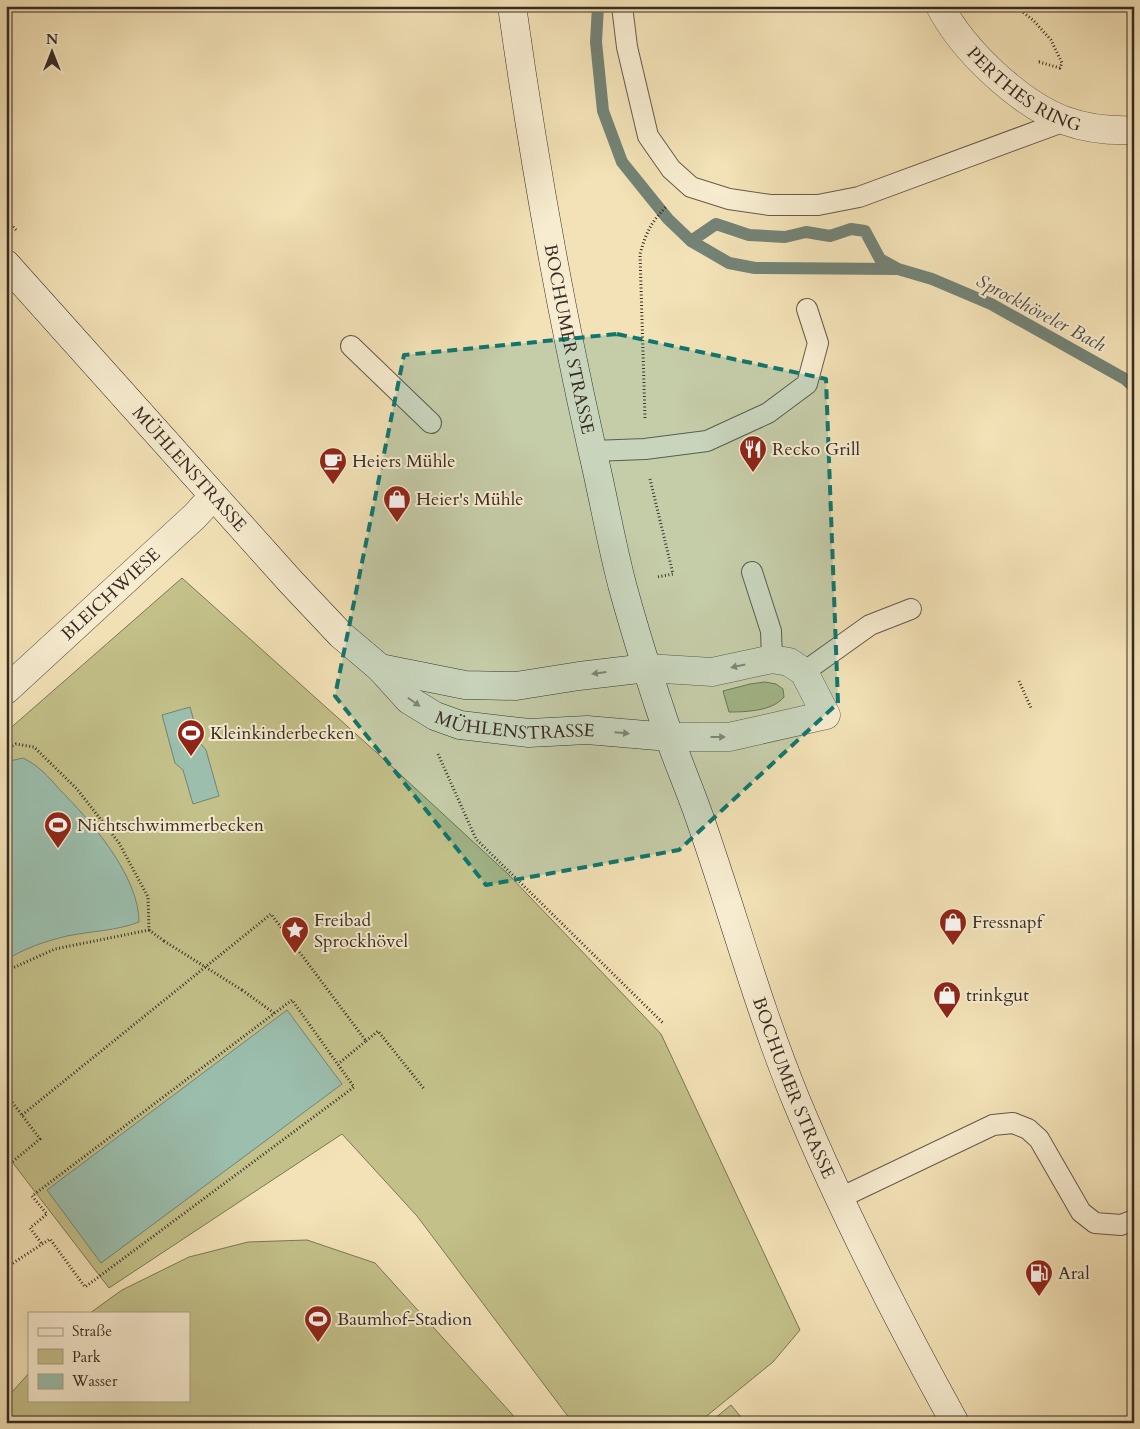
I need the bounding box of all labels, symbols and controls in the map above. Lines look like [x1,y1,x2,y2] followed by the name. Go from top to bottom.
[28,28,78,78] north arrow
[46,30,58,49] text: N
[961,41,1084,138] street label: PERTHES RING
[538,242,601,437] street label: BOCHUMER STRASSE
[972,268,1110,358] water label: Sprockhöveler Bach
[127,401,253,537] street label: MÜHLENSTRASSE
[738,434,768,473] restaurant icon: Recko Grill
[772,437,861,462] place label: Recko Grill
[318,446,348,485] cafe icon: Heiers Mühle
[352,449,455,474] place label: Heiers Mühle
[382,484,412,523] shop icon: Heier's Mühle
[416,487,523,512] place label: Heier's Mühle
[55,542,165,646] street label: BLEICHWIESE
[730,662,745,670] one-way arrow
[590,669,606,677] one-way arrow
[407,697,421,707] one-way arrow
[432,705,596,746] street label: MÜHLENSTRASSE
[176,718,206,757] sports icon: Kleinkinderbecken
[210,721,356,746] place label: Kleinkinderbecken
[615,729,631,737] one-way arrow
[710,733,726,741] one-way arrow
[43,810,73,849] sports icon: Nichtschwimmerbecken
[77,813,265,838] place label: Nichtschwimmerbecken
[938,907,968,946] shop icon: Fressnapf
[314,908,409,954] place label: Freibad Sprockhövel
[972,910,1046,935] place label: Fressnapf
[280,915,310,954] place icon: Freibad Sprockhövel
[932,980,962,1019] shop icon: trinkgut
[966,983,1029,1008] place label: trinkgut
[747,994,841,1183] street label: BOCHUMER STRASSE
[1024,1258,1054,1297] fuel station icon: Aral
[1058,1261,1090,1286] place label: Aral
[303,1304,333,1343] sports icon: Baumhof-Stadion
[337,1307,473,1332] place label: Baumhof-Stadion
[28,1312,190,1402] legend
[72,1321,112,1341] text: Straße
[72,1347,101,1367] text: Park
[71,1371,118,1391] text: Wasser

